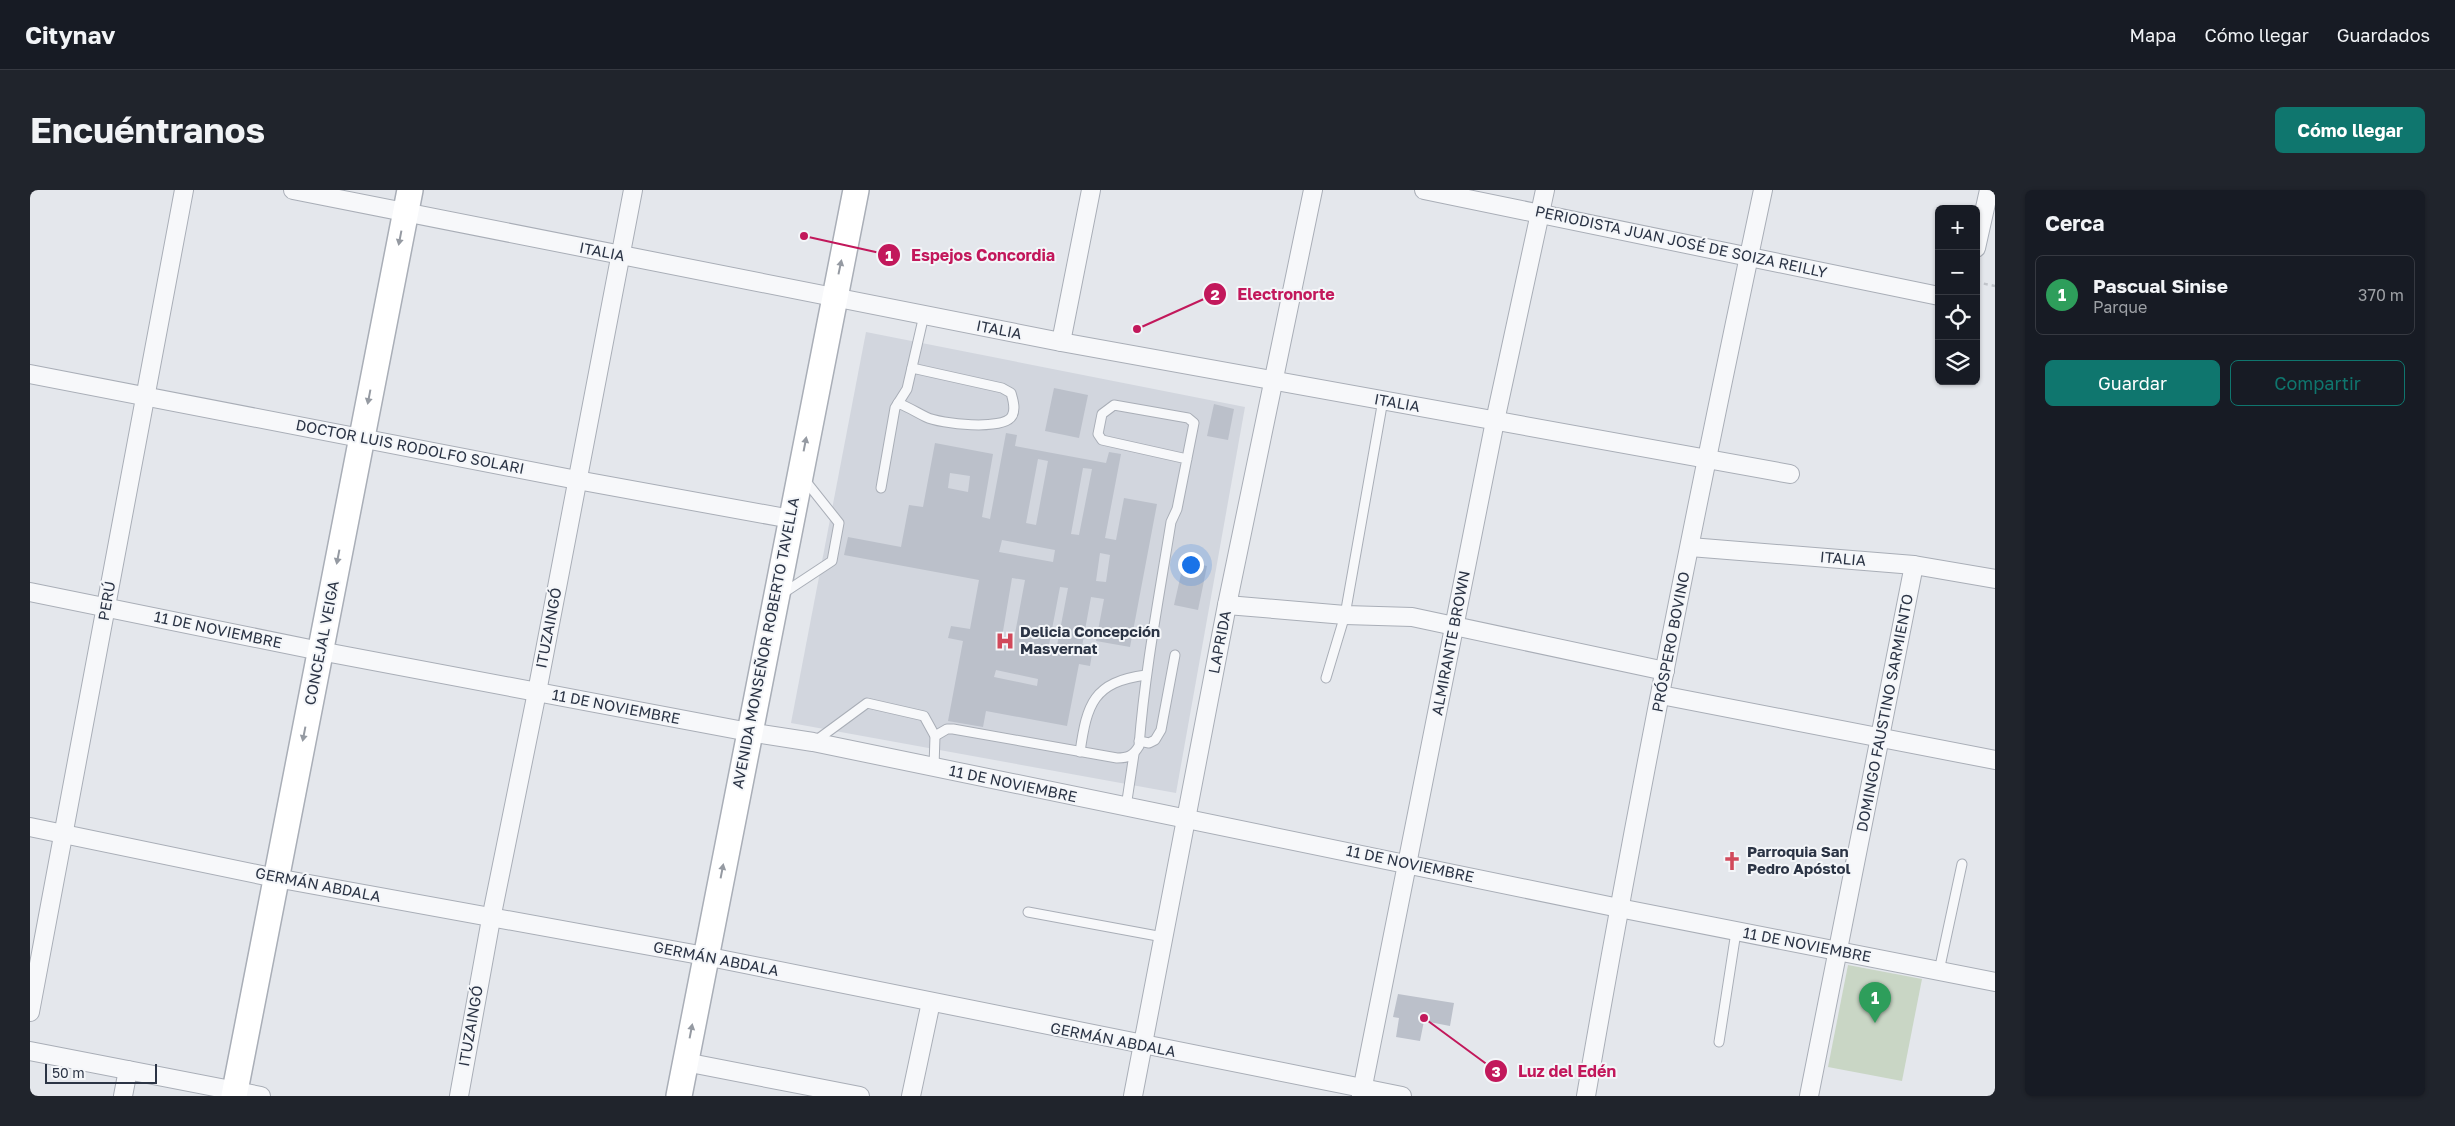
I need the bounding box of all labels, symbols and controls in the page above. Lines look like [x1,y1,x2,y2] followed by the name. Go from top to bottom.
[25,20,115,49] text: Citynav
[2130,24,2176,46] text: Mapa
[2204,24,2309,46] text: Cómo llegar
[2337,24,2430,46] text: Guardados
[2275,107,2425,153] button: Cómo llegar
[30,109,265,151] text: Encuéntranos
[1534,201,1829,281] street label: PERIODISTA JUAN JOSÉ DE SOIZA REILLY
[1935,205,1980,385] map controls
[1935,205,1980,250] button: +
[2045,210,2104,236] text: Cerca
[396,230,404,246] one-way arrow
[578,238,627,264] street label: ITALIA
[876,240,1065,271] callout: Espejos Concordia
[911,245,1055,265] text: Espejos Concordia
[885,246,893,264] text: 1
[1935,250,1980,295] button: −
[836,260,844,275] one-way arrow
[2093,274,2228,297] text: Pascual Sinise
[1203,279,1345,310] callout: Electronorte
[1237,284,1335,304] text: Electronorte
[1210,285,1220,303] text: 2
[2058,285,2066,305] text: 1
[2358,285,2404,305] text: 370 m
[1935,295,1980,340] button: locate
[2093,297,2147,317] text: Parque
[975,316,1024,342] street label: ITALIA
[1935,340,1980,385] button: layers
[2045,360,2220,406] button: Guardar
[2230,360,2405,406] button: Compartir
[1373,389,1421,415] street label: ITALIA
[365,390,373,406] one-way arrow
[294,415,526,477] street label: DOCTOR LUIS RODOLFO SOLARI
[802,436,810,452] one-way arrow
[728,496,802,790] street label: AVENIDA MONSEÑOR ROBERTO TAVELLA
[1819,547,1867,569] street label: ITALIA
[334,549,342,565] one-way arrow
[1178,552,1204,578] your location
[1427,569,1473,717] street label: ALMIRANTE BROWN
[1648,570,1692,714] street label: PRÓSPERO BOVINO
[300,579,342,707] street label: CONCEJAL VEIGA
[94,580,118,622] street label: PERÚ
[531,586,565,670] street label: ITUZAINGÓ
[1852,592,1916,833] street label: DOMINGO FAUSTINO SARMIENTO
[153,607,284,651] street label: 11 DE NOVIEMBRE
[1204,609,1234,675] street label: LAPRIDA
[1020,622,1160,657] place label: Delicia Concepción Masvernat
[994,630,1016,652] hospital icon: Delicia Concepción Masvernat
[551,685,682,727] street label: 11 DE NOVIEMBRE
[300,726,308,741] one-way arrow
[948,761,1079,805] street label: 11 DE NOVIEMBRE
[1345,841,1476,885] street label: 11 DE NOVIEMBRE
[1747,842,1851,877] place label: Parroquia San Pedro Apóstol
[1721,850,1743,872] church icon: Parroquia San Pedro Apóstol
[254,863,382,905] street label: GERMÁN ABDALA
[718,863,726,879] one-way arrow
[1742,923,1873,965] street label: 11 DE NOVIEMBRE
[652,937,780,979] street label: GERMÁN ABDALA
[1859,982,1891,1023] pin: 1
[454,984,486,1068] street label: ITUZAINGÓ
[1049,1018,1177,1060] street label: GERMÁN ABDALA
[687,1022,695,1038] one-way arrow
[1483,1056,1627,1087] callout: Luz del Edén
[45,1061,158,1084] scale bar
[1518,1061,1616,1081] text: Luz del Edén
[1491,1062,1501,1080] text: 3
[52,1064,85,1081] text: 50 m

